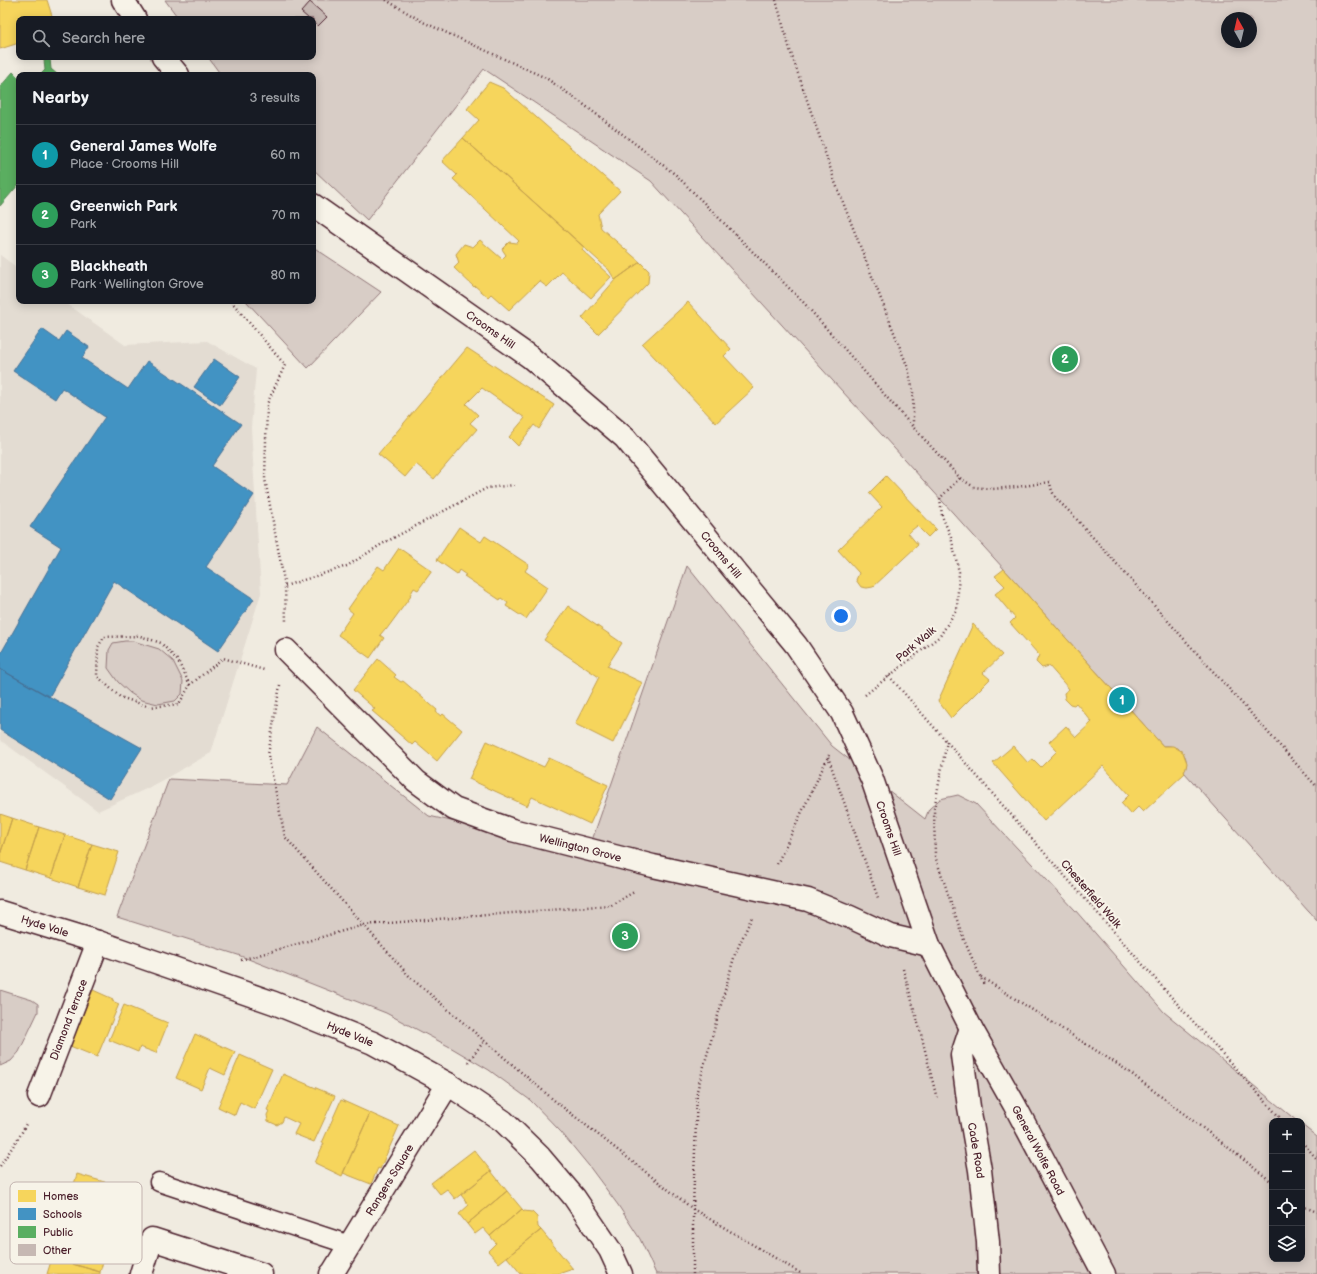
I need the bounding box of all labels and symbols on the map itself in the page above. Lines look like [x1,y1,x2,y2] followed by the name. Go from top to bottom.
[1221,12,1257,48] north arrow
[464,308,518,351] street label: Crooms Hill
[1052,344,1078,374] pin: 2
[698,528,745,581] street label: Crooms Hill
[831,606,851,626] your location
[893,623,939,664] street label: Park Walk
[1109,685,1135,715] pin: 1
[873,799,904,857] street label: Crooms Hill
[538,831,623,864] street label: Wellington Grove
[1058,857,1125,931] street label: Chesterfield Walk
[19,912,71,939] street label: Hyde Vale
[612,921,638,951] pin: 3
[47,977,90,1062] street label: Diamond Terrace
[325,1019,376,1049] street label: Hyde Vale
[1009,1103,1068,1197] street label: General Wolfe Road
[965,1121,987,1179] street label: Cade Road
[363,1141,416,1218] street label: Rangers Square
[10,1182,142,1264] legend
[43,1190,79,1203] text: Homes
[43,1208,83,1221] text: Schools
[43,1226,73,1239] text: Public
[43,1244,72,1257] text: Other

